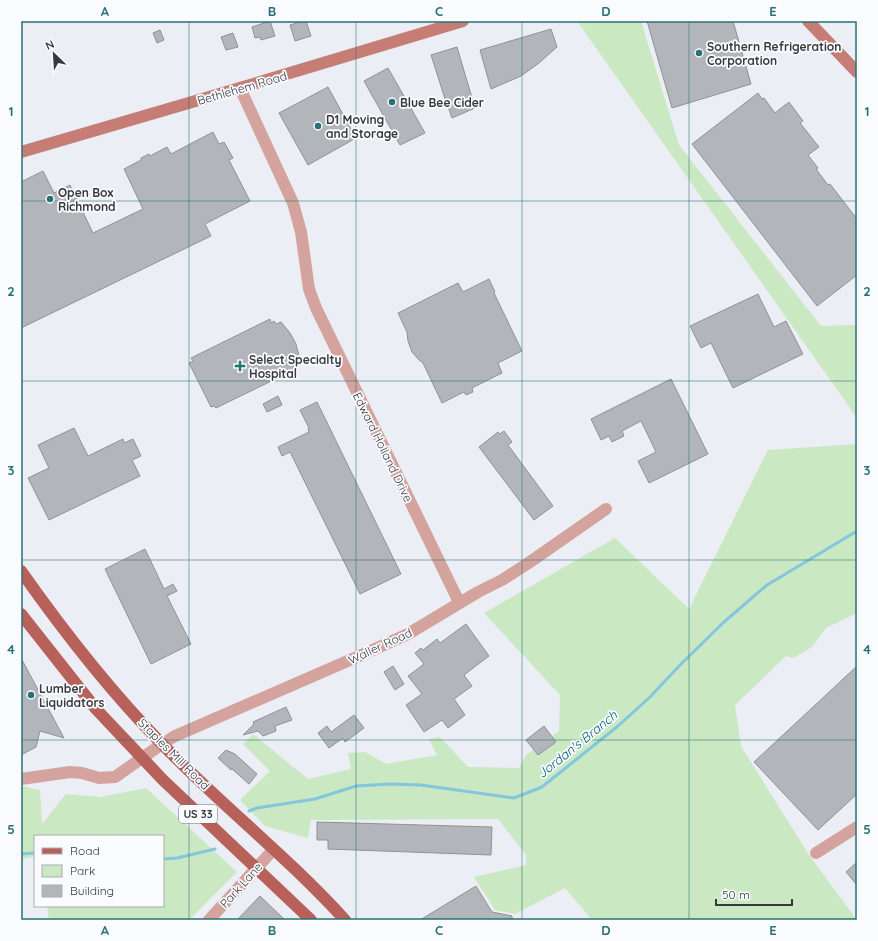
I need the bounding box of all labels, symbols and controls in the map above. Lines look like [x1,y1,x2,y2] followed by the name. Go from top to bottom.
[101,3,110,19] text: A
[268,3,276,19] text: B
[435,3,443,19] text: C
[601,3,611,19] text: D
[769,3,777,19] text: E
[34,34,74,74] north arrow
[43,37,56,53] text: N
[707,39,841,68] place label: Southern Refrigeration Corporation
[694,48,704,58] marker: Southern Refrigeration Corporation
[195,68,289,108] street label: Bethlehem Road
[400,95,484,110] place label: Blue Bee Cider
[387,97,397,107] marker: Blue Bee Cider
[8,103,14,119] text: 1
[864,103,870,119] text: 1
[326,112,398,141] place label: D1 Moving and Storage
[313,121,323,131] marker: D1 Moving and Storage
[58,185,116,214] place label: Open Box Richmond
[45,194,55,204] marker: Open Box Richmond
[7,283,15,299] text: 2
[863,283,871,299] text: 2
[249,352,342,381] place label: Select Specialty Hospital
[234,360,246,372] marker: Select Specialty Hospital
[350,390,416,505] street label: Edward Holland Drive
[8,462,15,478] text: 3
[864,462,871,478] text: 3
[346,625,414,667] street label: Waller Road
[7,641,15,657] text: 4
[863,641,871,657] text: 4
[39,681,105,710] place label: Lumber Liquidators
[26,690,36,700] marker: Lumber Liquidators
[534,706,621,781] water label: Jordan's Branch
[135,715,213,793] street label: Staples Mill Road
[179,805,217,823] road number: US 33
[7,821,15,837] text: 5
[863,821,871,837] text: 5
[34,835,164,907] legend
[70,843,100,858] text: Road
[217,859,265,911] street label: Park Lane
[70,863,95,878] text: Park
[716,881,792,907] scale bar
[70,883,114,898] text: Building
[722,887,750,902] text: 50 m
[101,922,110,938] text: A
[268,922,276,938] text: B
[435,922,443,938] text: C
[601,922,611,938] text: D
[769,922,777,938] text: E

